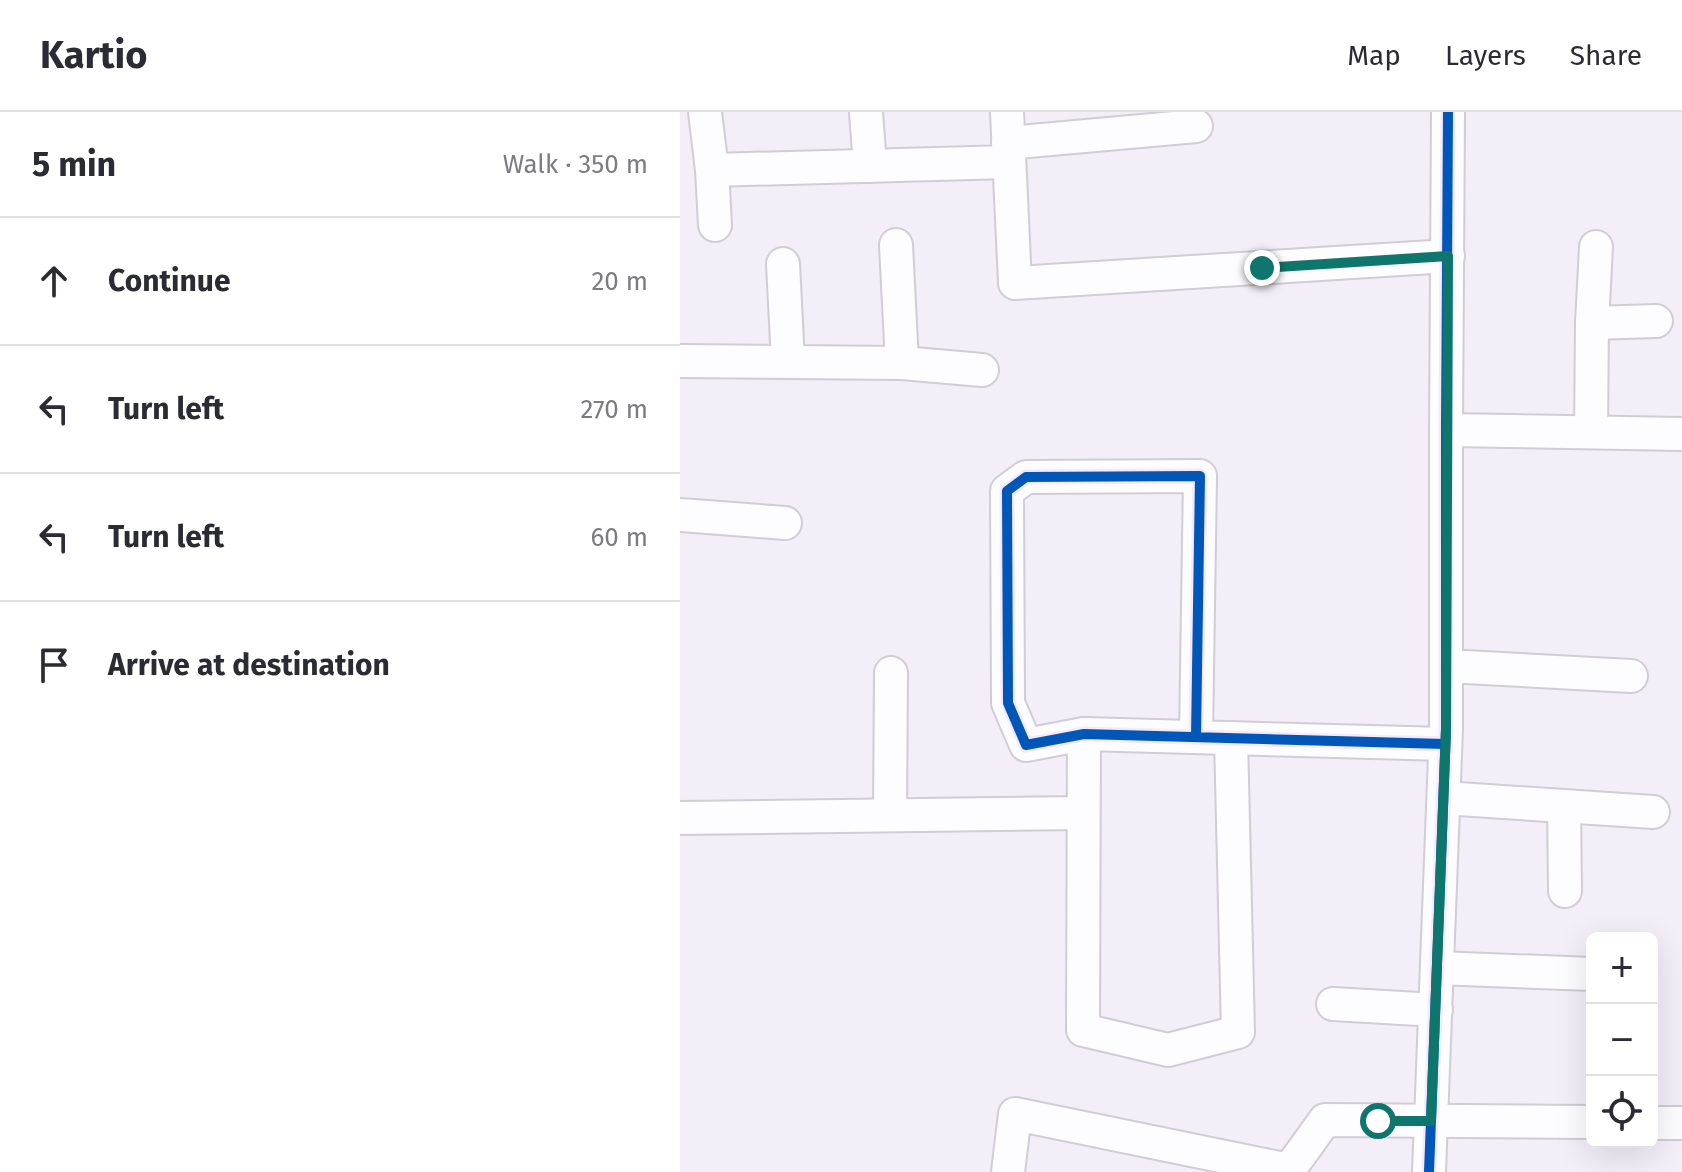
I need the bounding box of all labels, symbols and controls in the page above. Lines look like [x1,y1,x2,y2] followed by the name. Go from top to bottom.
[40,32,147,78] text: Kartio
[1347,39,1401,72] text: Map
[1445,39,1526,72] text: Layers
[1570,39,1642,72] text: Share
[32,144,116,185] text: 5 min
[503,149,648,180] text: Walk · 350 m
[1244,250,1280,286] route end
[32,259,76,303] icon: ahead
[108,263,231,299] text: Continue
[591,266,648,297] text: 20 m
[32,387,76,431] icon: left
[108,391,224,427] text: Turn left
[580,394,648,425] text: 270 m
[32,515,76,559] icon: left
[108,519,224,555] text: Turn left
[590,522,648,553] text: 60 m
[32,643,76,687] icon: arrive
[108,647,390,683] text: Arrive at destination
[1586,932,1658,1148] map controls
[1586,932,1658,1004] button: +
[1586,1004,1658,1076] button: −
[1586,1076,1658,1148] button: locate
[1360,1103,1396,1139] route start

